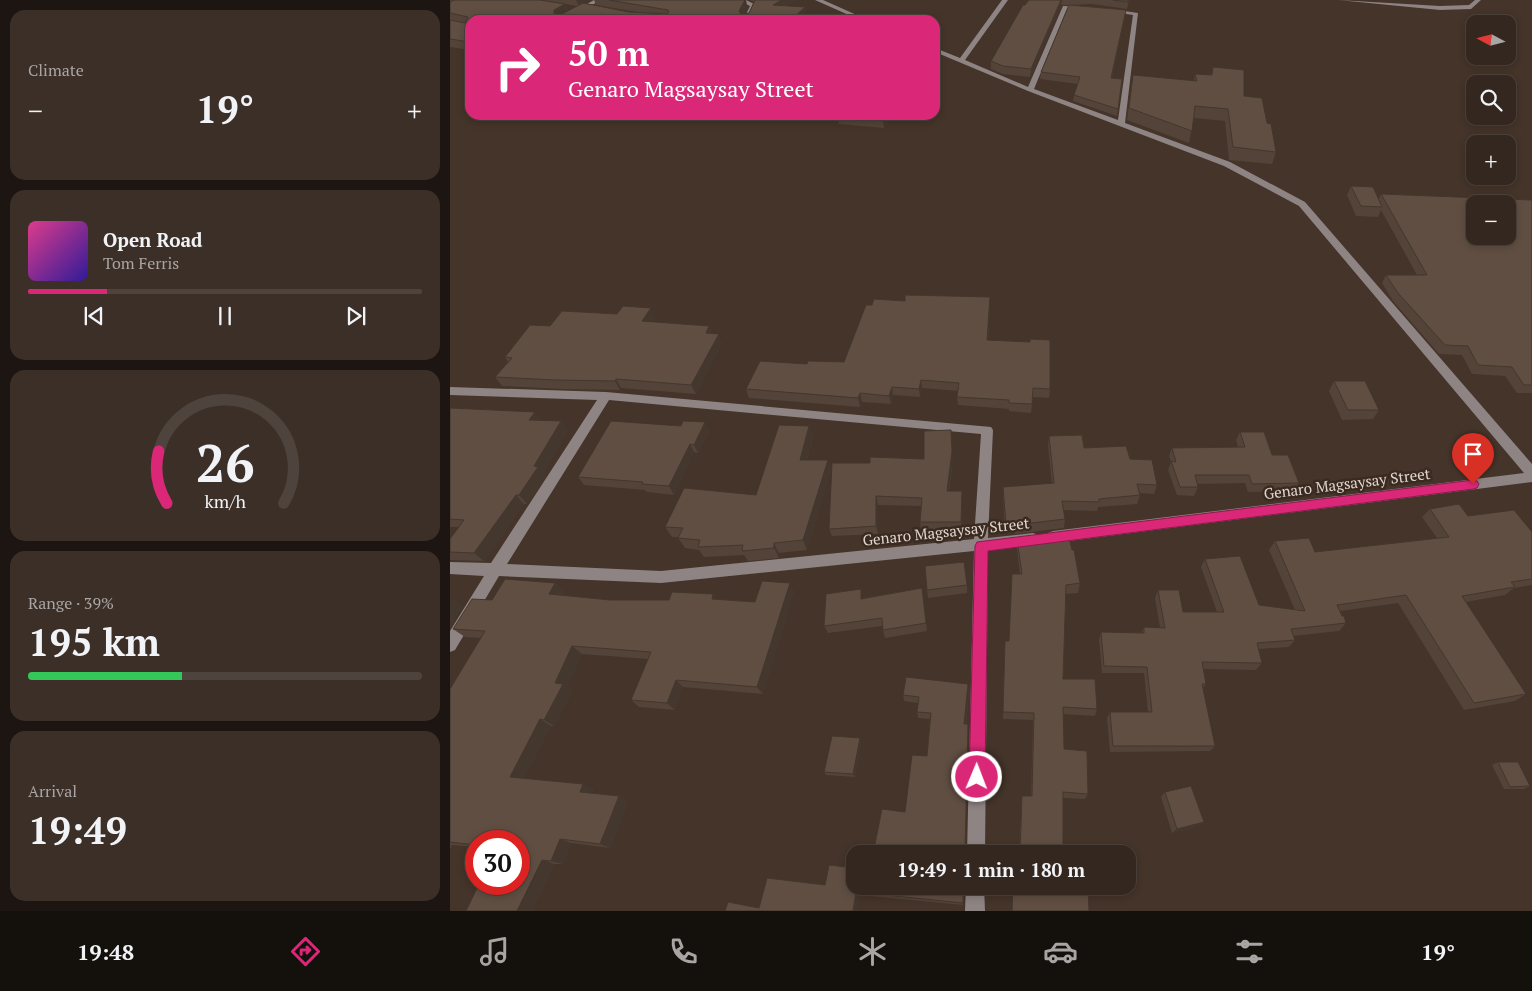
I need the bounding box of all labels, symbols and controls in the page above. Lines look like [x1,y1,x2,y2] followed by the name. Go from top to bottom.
[1466,15,1516,65] north arrow
[1466,15,1516,245] map controls
[568,30,649,76] text: 50 m
[485,35,550,100] icon: right
[28,59,84,81] text: Climate
[568,74,814,103] text: Genaro Magsaysay Street
[1466,75,1516,125] button: search
[196,84,254,134] text: 19°
[28,92,43,129] text: −
[407,92,422,129] text: +
[1466,135,1516,185] button: +
[1466,195,1516,245] button: −
[103,227,203,252] text: Open Road
[103,252,179,274] text: Tom Ferris
[80,302,108,330] icon: previous
[211,302,239,330] icon: pause
[342,302,370,330] icon: next
[196,428,254,497] text: 26
[1452,433,1494,484] pin
[1459,440,1487,468] icon: arrive
[1263,463,1432,503] street label: Genaro Magsaysay Street
[204,489,246,513] text: km/h
[862,512,1031,550] street label: Genaro Magsaysay Street
[28,592,114,614] text: Range · 39%
[28,617,160,667] text: 195 km
[950,750,1002,802] position arrow
[28,780,77,802] text: Arrival
[28,805,127,855] text: 19:49
[465,830,530,895] speed limit sign: 30
[897,857,1085,882] text: 19:49 · 1 min · 180 m
[288,934,323,969] icon: directions
[477,934,512,969] icon: music
[666,934,701,969] icon: phone
[855,934,890,969] icon: climate
[1043,934,1078,969] icon: car
[1232,934,1267,969] icon: filters
[77,937,134,966] text: 19:48
[1421,937,1455,966] text: 19°

